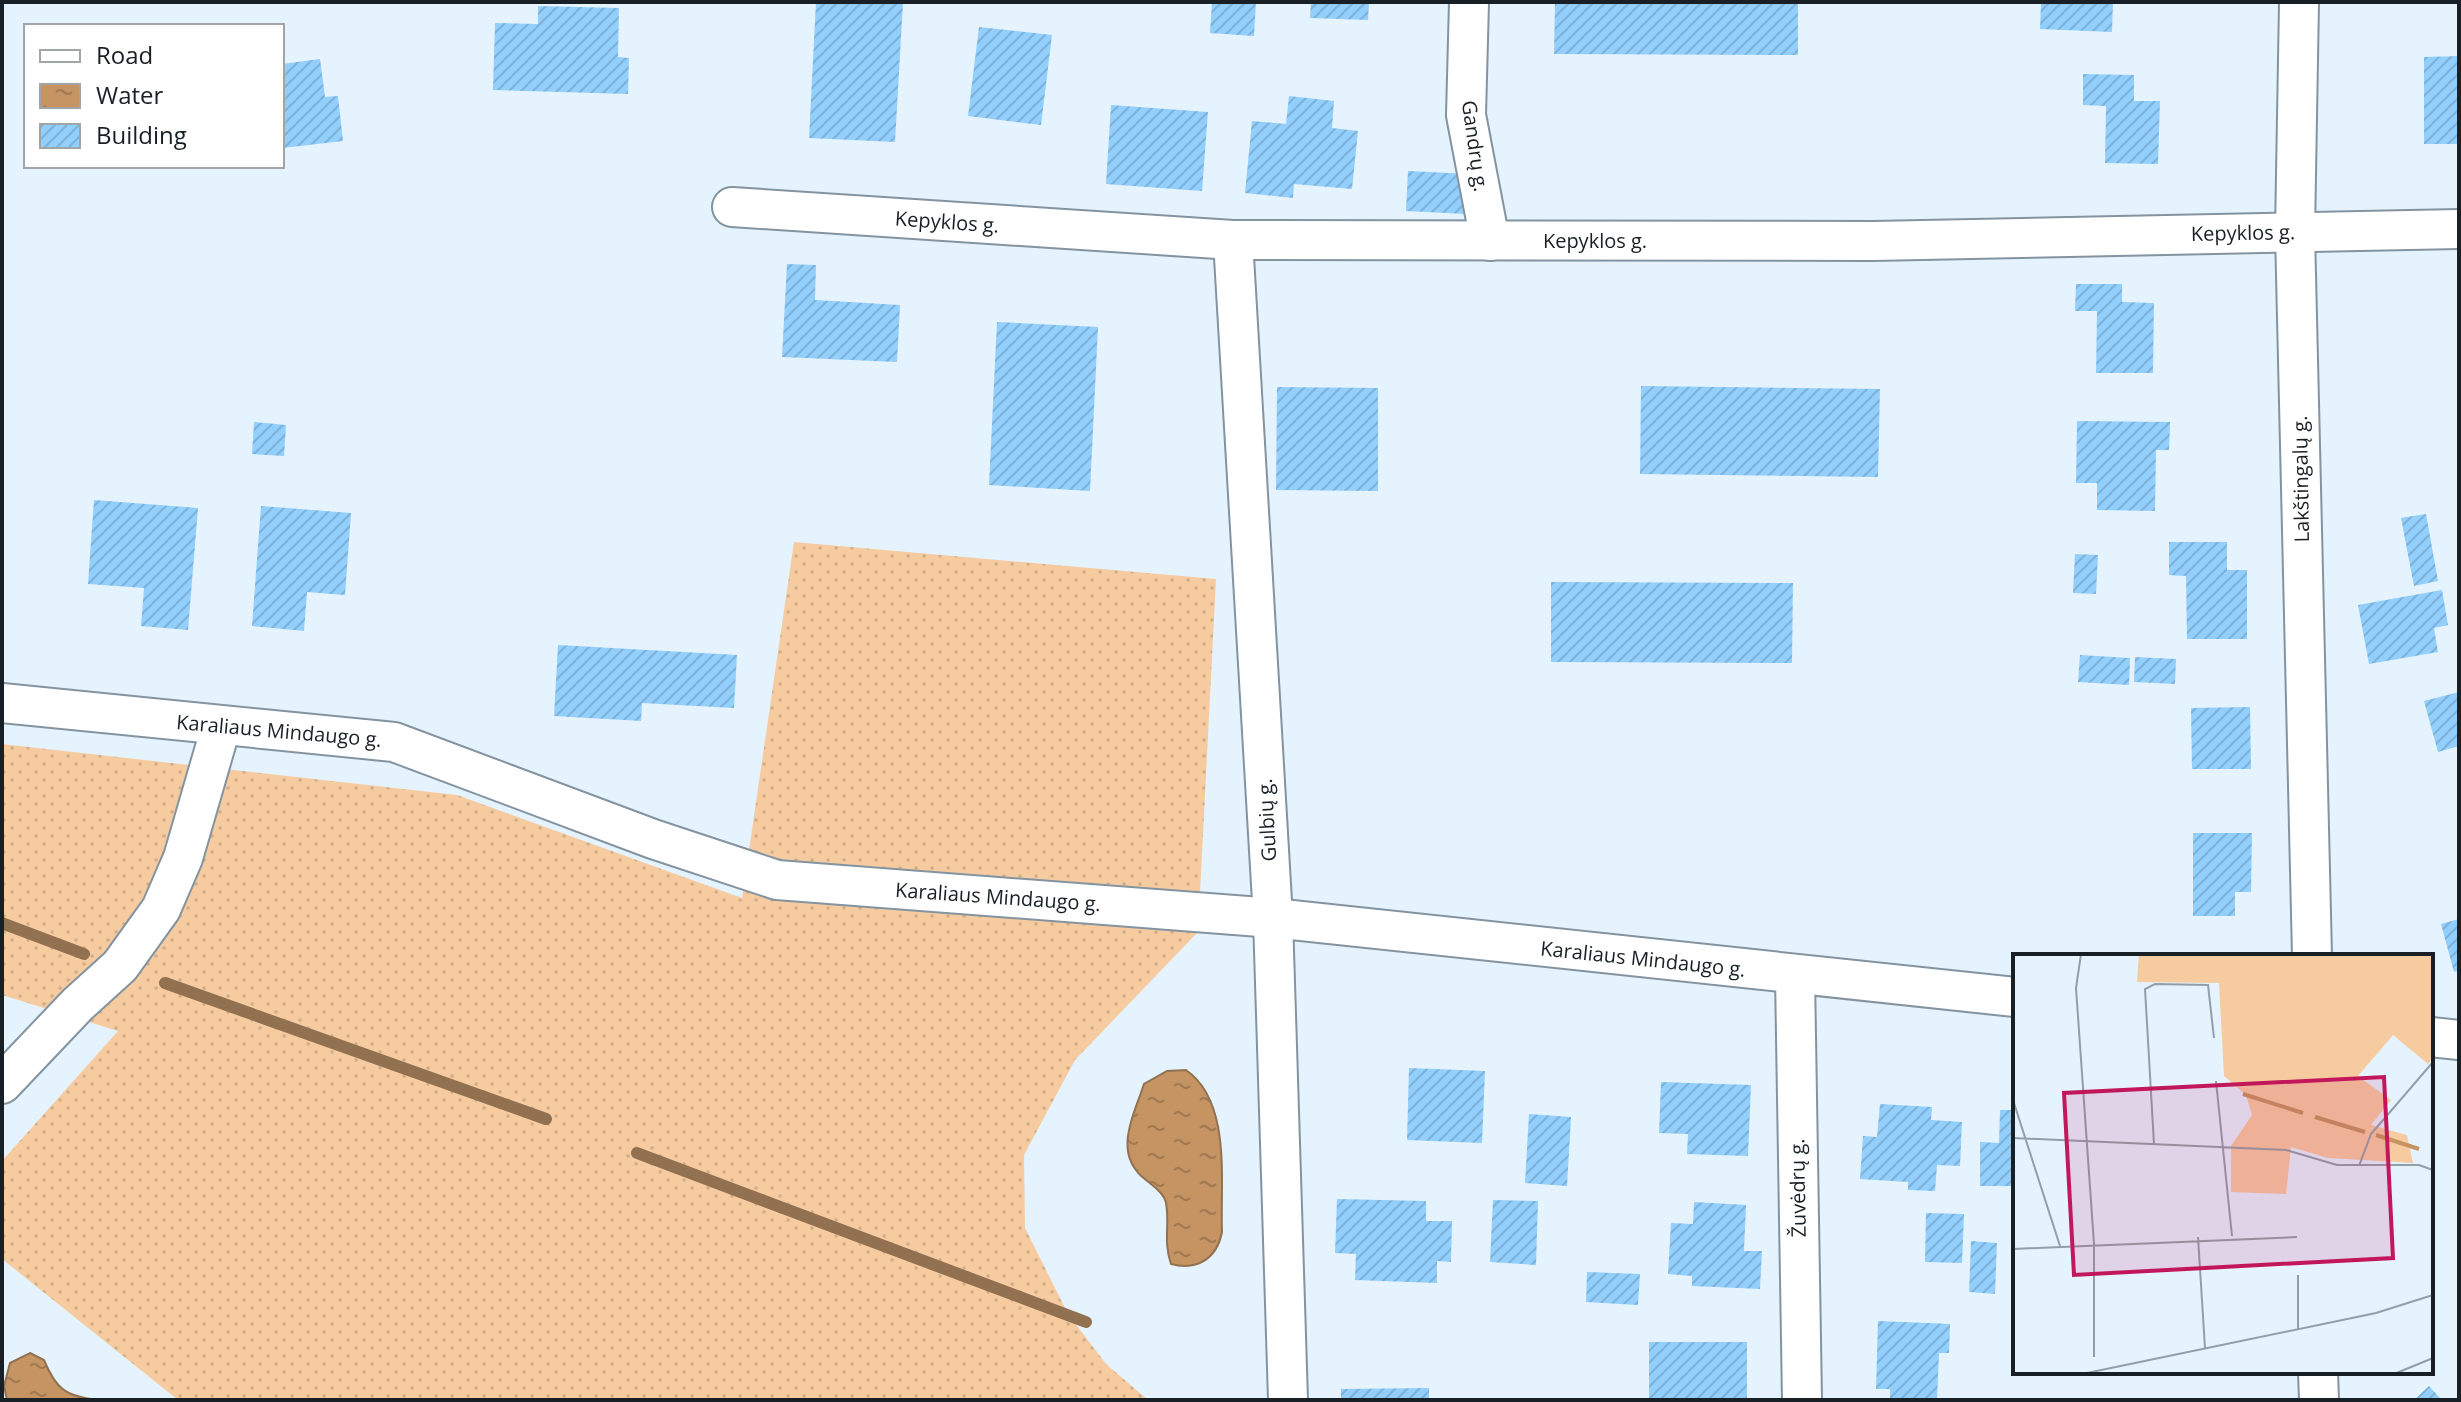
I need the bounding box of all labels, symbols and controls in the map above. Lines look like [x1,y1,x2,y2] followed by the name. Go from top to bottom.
[24,24,284,168] legend
[96,38,153,71] text: Road
[96,78,164,111] text: Water
[1456,99,1495,193] street label: Gandrų g.
[96,118,187,151] text: Building
[894,204,1000,239] street label: Kepyklos g.
[2191,218,2295,247] street label: Kepyklos g.
[1543,227,1647,254] street label: Kepyklos g.
[2286,415,2315,543] street label: Lakštingalų g.
[175,708,383,753] street label: Karaliaus Mindaugo g.
[1251,778,1282,862] street label: Gulbių g.
[894,876,1102,917] street label: Karaliaus Mindaugo g.
[1539,934,1747,983] street label: Karaliaus Mindaugo g.
[2013,954,2433,1374] inset map
[1783,1138,1812,1238] street label: Žuvėdrų g.

